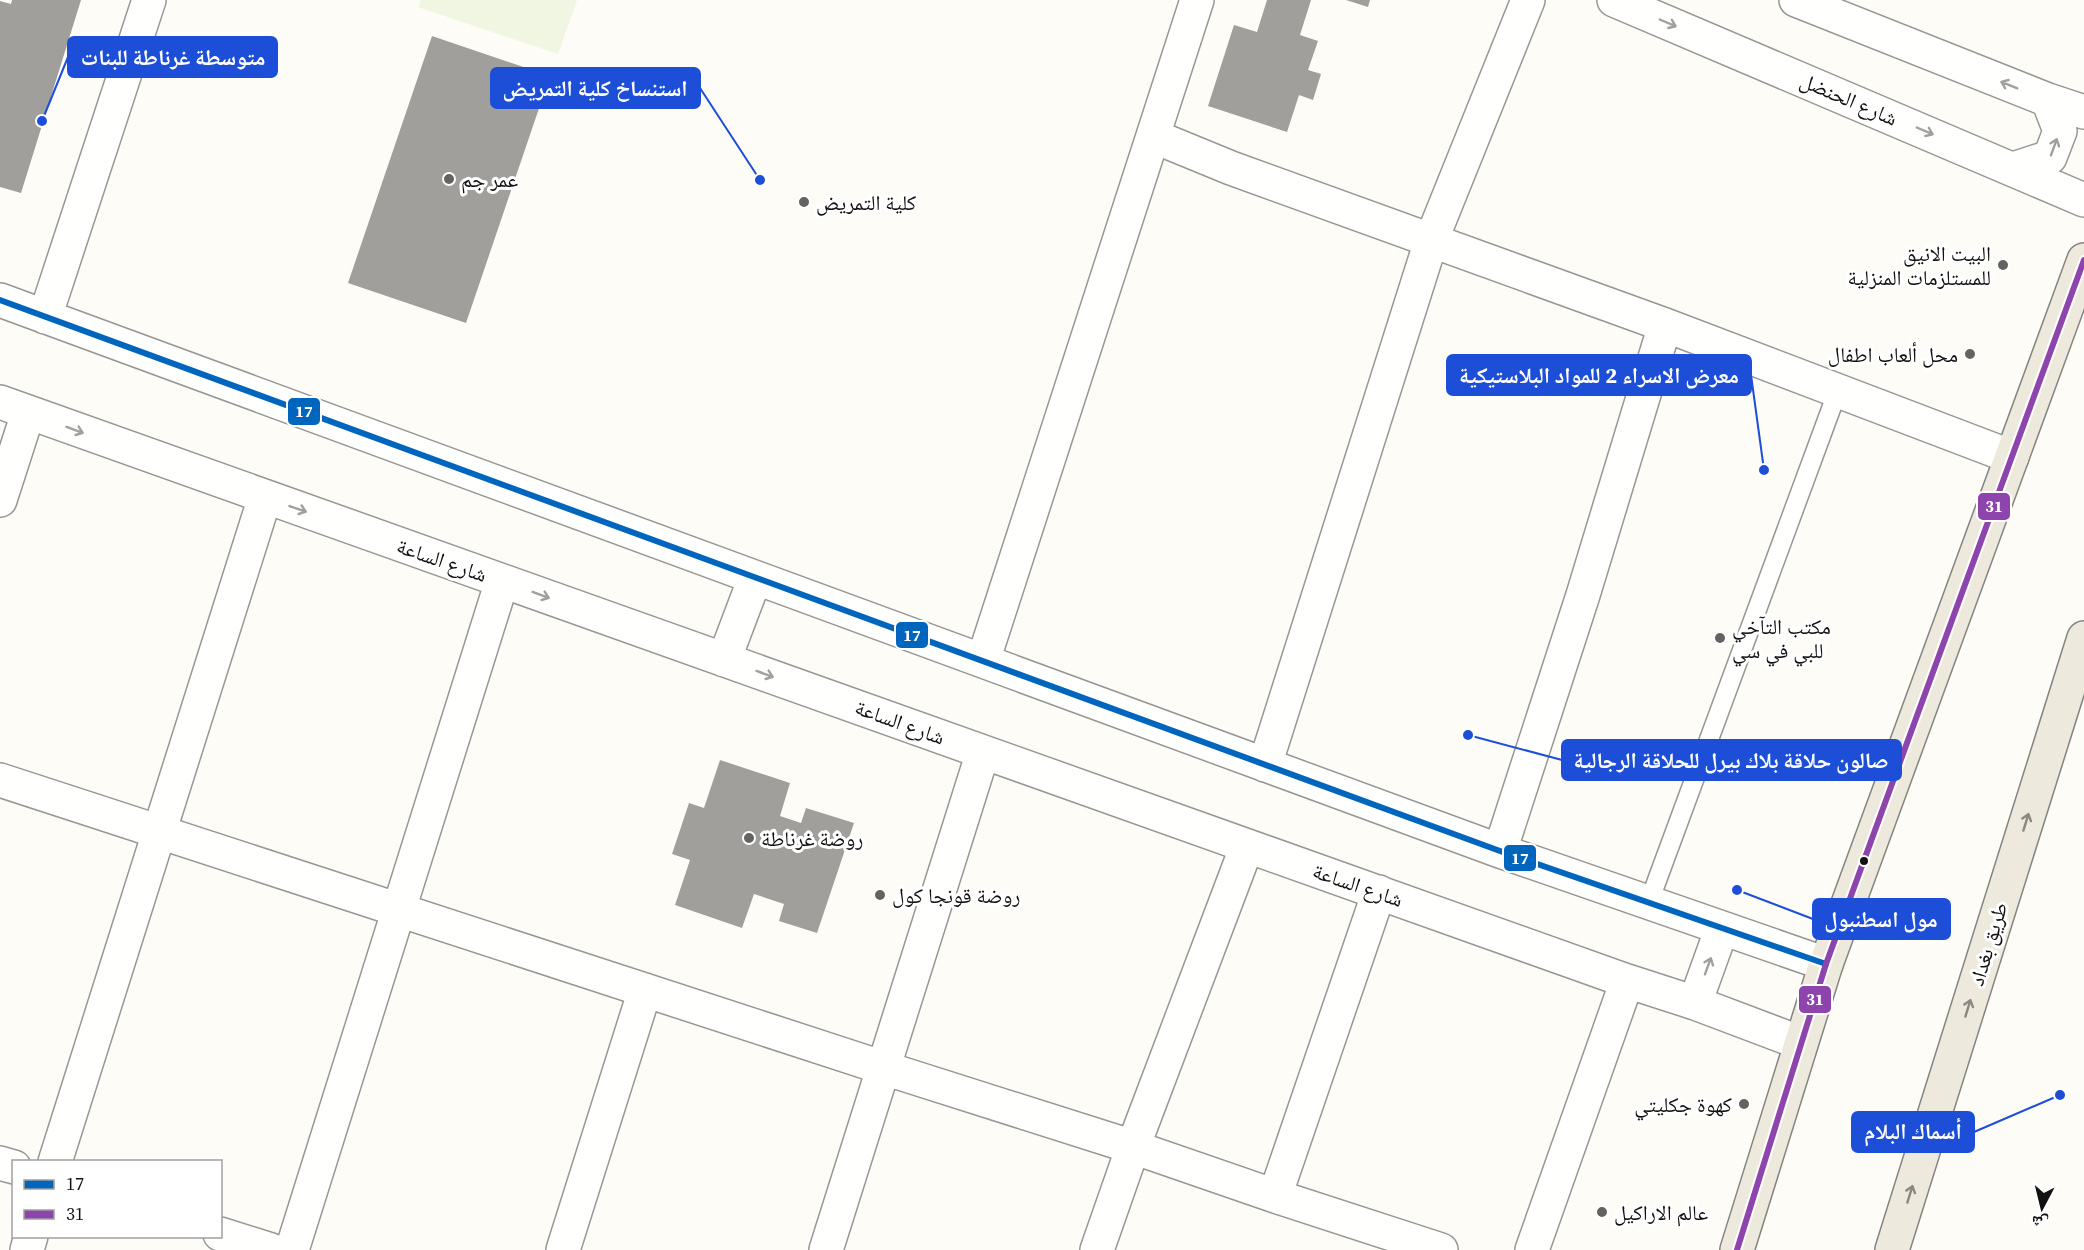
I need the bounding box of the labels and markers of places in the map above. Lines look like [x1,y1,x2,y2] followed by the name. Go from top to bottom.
[68,37,277,77] callout: متوسطة غرناطة للبنات
[491,68,700,108] callout: استنساخ کلیة التمریض
[461,165,518,194] place label: عمر جم
[442,172,456,186] marker: عمر جم
[816,188,917,217] place label: كلية التمريض
[797,195,811,209] marker: كلية التمريض
[1847,239,1991,292] place label: البيت الانيق للمستلزمات المنزلية
[1996,258,2010,272] marker: البيت الانيق للمستلزمات المنزلية
[1828,340,1958,369] place label: محل ألعاب اطفال
[1963,347,1977,361] marker: محل ألعاب اطفال
[1447,355,1751,395] callout: معرض الاسراء 2 للمواد البلاستيكية
[1732,612,1831,667] place label: مكتب التآخي للبي في سي
[1713,631,1727,645] marker: مكتب التآخي للبي في سي
[1562,740,1901,780] callout: صالون حلاقة بلاك بيرل للحلاقة الرجالية
[761,824,863,853] place label: روضة غرناطة
[742,831,756,845] marker: روضة غرناطة
[1858,855,1870,867] unlabelled marker
[892,881,1020,910] place label: روضة قونجا كول
[873,888,887,902] marker: روضة قونجا كول
[1813,899,1950,939] callout: مول اسطنبول
[1634,1090,1732,1121] place label: كهوة جكليتي
[1737,1097,1751,1111] marker: كهوة جكليتي
[1852,1112,1974,1152] callout: أسماك البلام
[1614,1198,1708,1227] place label: عالم الاراكيل
[1595,1205,1609,1219] marker: عالم الاراكيل

